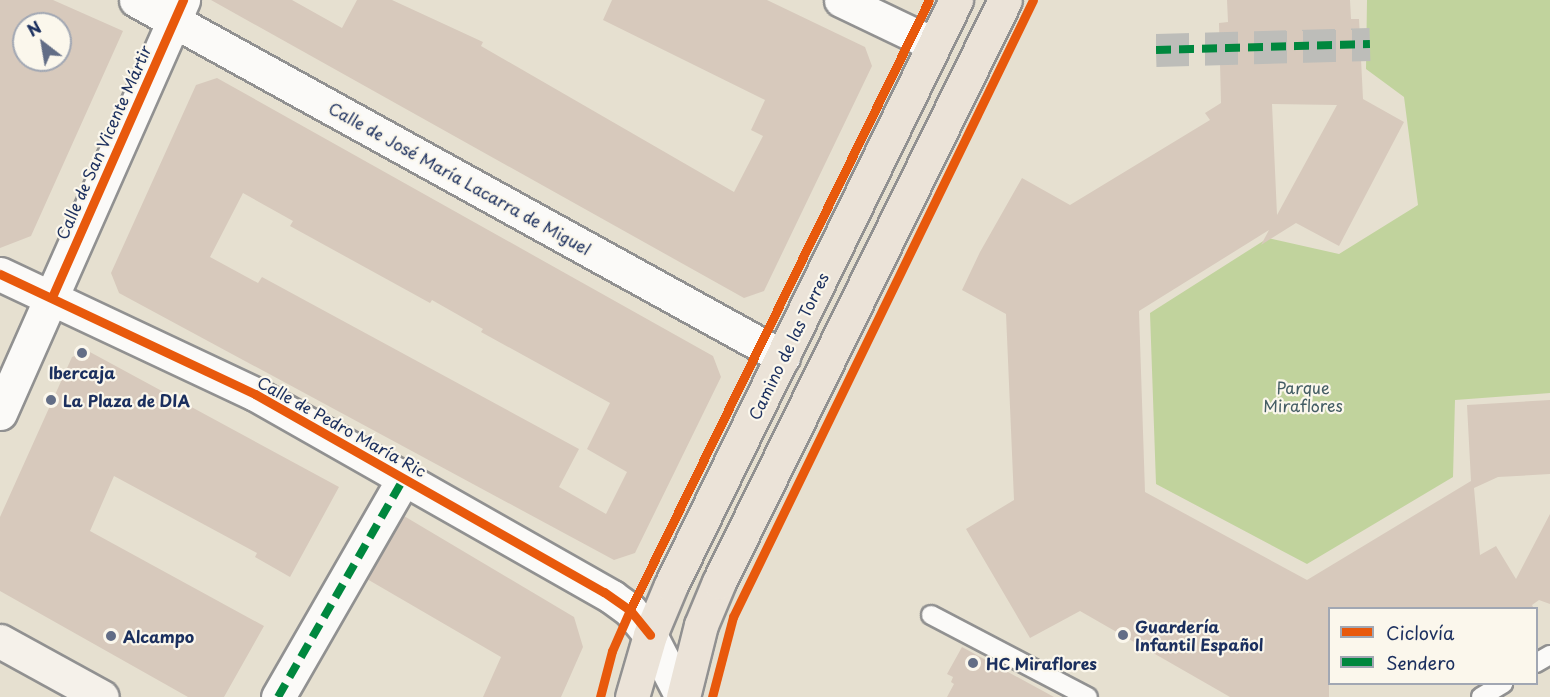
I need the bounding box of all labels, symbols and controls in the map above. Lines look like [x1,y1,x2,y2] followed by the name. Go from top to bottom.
[12,12,72,72] north arrow
[22,15,45,42] text: N
[51,40,155,244] street label: Calle de San Vicente Mártir
[325,97,595,259] street label: Calle de José María Lacarra de Miguel
[744,269,832,423] street label: Camino de las Torres
[75,346,89,360] marker: Ibercaja
[49,362,115,382] place label: Ibercaja
[253,371,431,481] street label: Calle de Pedro María Ric
[1263,377,1343,415] park label: Parque Miraflores
[63,390,193,410] place label: La Plaza de DIA
[44,393,58,407] marker: La Plaza de DIA
[1328,607,1538,685] legend
[1135,616,1264,654] place label: Guardería Infantil Español
[1386,619,1454,646] text: Ciclovía
[123,626,194,646] place label: Alcampo
[1116,628,1130,642] marker: Guardería Infantil Español
[104,629,118,643] marker: Alcampo
[1386,649,1455,676] text: Sendero
[986,653,1100,673] place label: HC Miraflores
[964,654,982,672] marker: HC Miraflores

